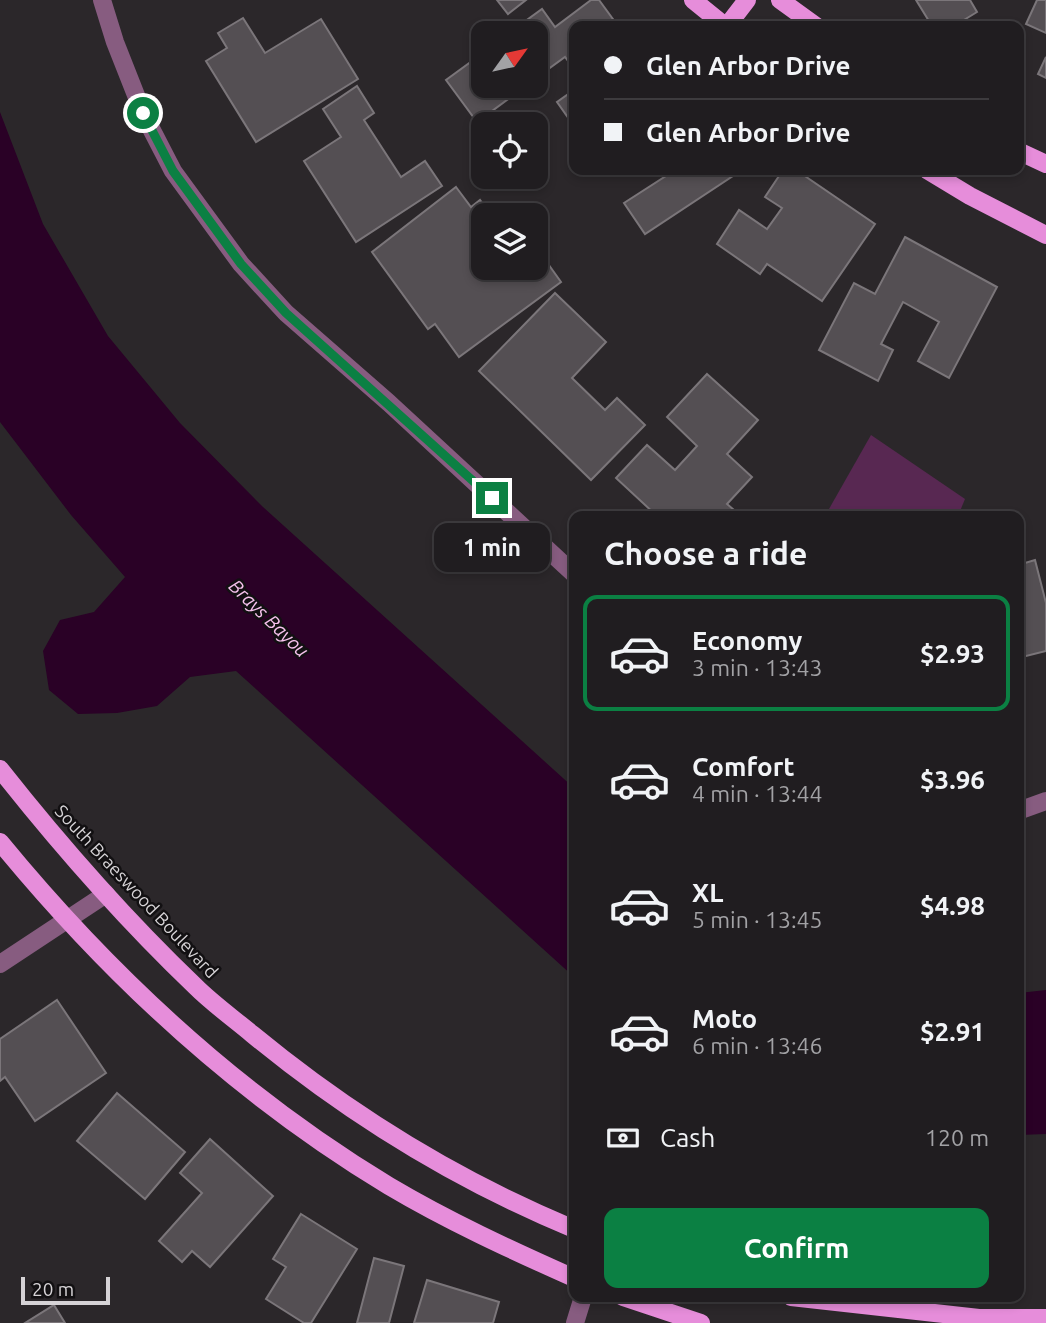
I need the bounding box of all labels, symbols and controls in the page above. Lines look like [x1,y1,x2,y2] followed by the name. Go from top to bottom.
[471,21,548,98] north arrow
[471,21,548,280] map controls
[646,51,850,80] text: Glen Arbor Drive
[127,97,159,129] route start
[471,112,548,189] button: locate
[646,118,850,147] text: Glen Arbor Drive
[471,203,548,280] button: layers
[476,482,508,514] route end
[434,522,550,572] callout: 1 min
[463,535,521,560] text: 1 min
[604,535,807,571] text: Choose a ride
[225,575,313,661] water label: Brays Bayou
[608,622,671,685] icon: car
[692,626,802,655] text: Economy
[920,639,985,668] text: $2.93
[692,655,823,680] text: 3 min · 13:43
[608,748,671,811] icon: car
[692,752,795,781] text: Comfort
[920,765,985,794] text: $3.96
[692,781,823,806] text: 4 min · 13:44
[52,800,222,982] street label: South Braeswood Boulevard
[608,874,671,937] icon: car
[692,878,723,907] text: XL
[920,891,985,920] text: $4.98
[692,907,823,932] text: 5 min · 13:45
[608,1000,671,1063] icon: car
[692,1004,757,1033] text: Moto
[920,1017,985,1046] text: $2.91
[692,1033,823,1058] text: 6 min · 13:46
[604,1119,642,1157] icon: cash
[660,1123,715,1152] text: Cash
[925,1125,989,1150] text: 120 m
[604,1208,989,1288] button: Confirm
[21,1274,110,1306] scale bar
[32,1278,74,1300] text: 20 m

